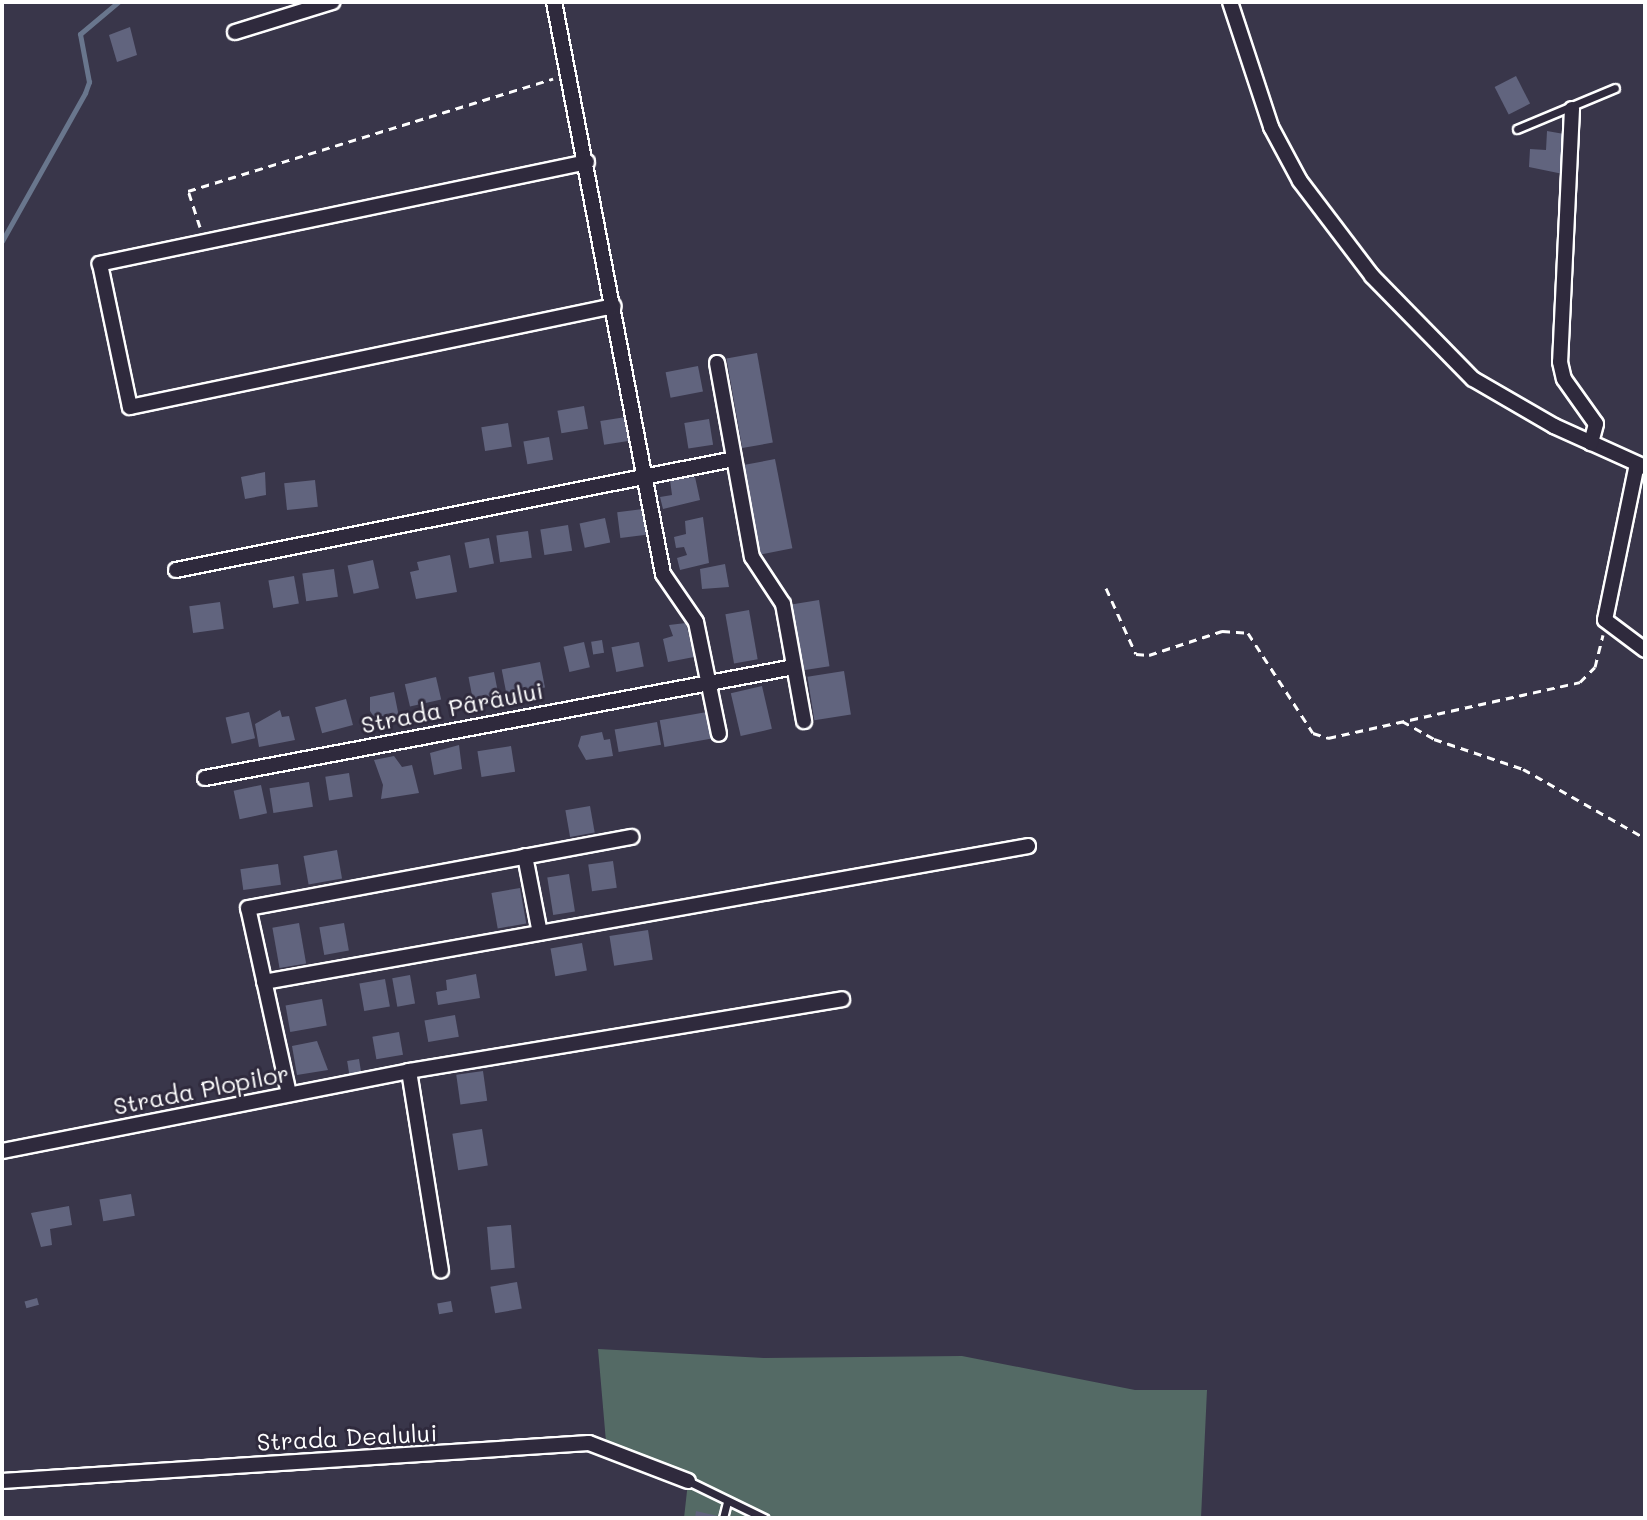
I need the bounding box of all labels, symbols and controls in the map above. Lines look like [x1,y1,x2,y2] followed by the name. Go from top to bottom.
[358,675,546,739] street label: Strada Pârâului
[111,1058,291,1120] street label: Strada Plopilor
[256,1418,438,1456] street label: Strada Dealului

